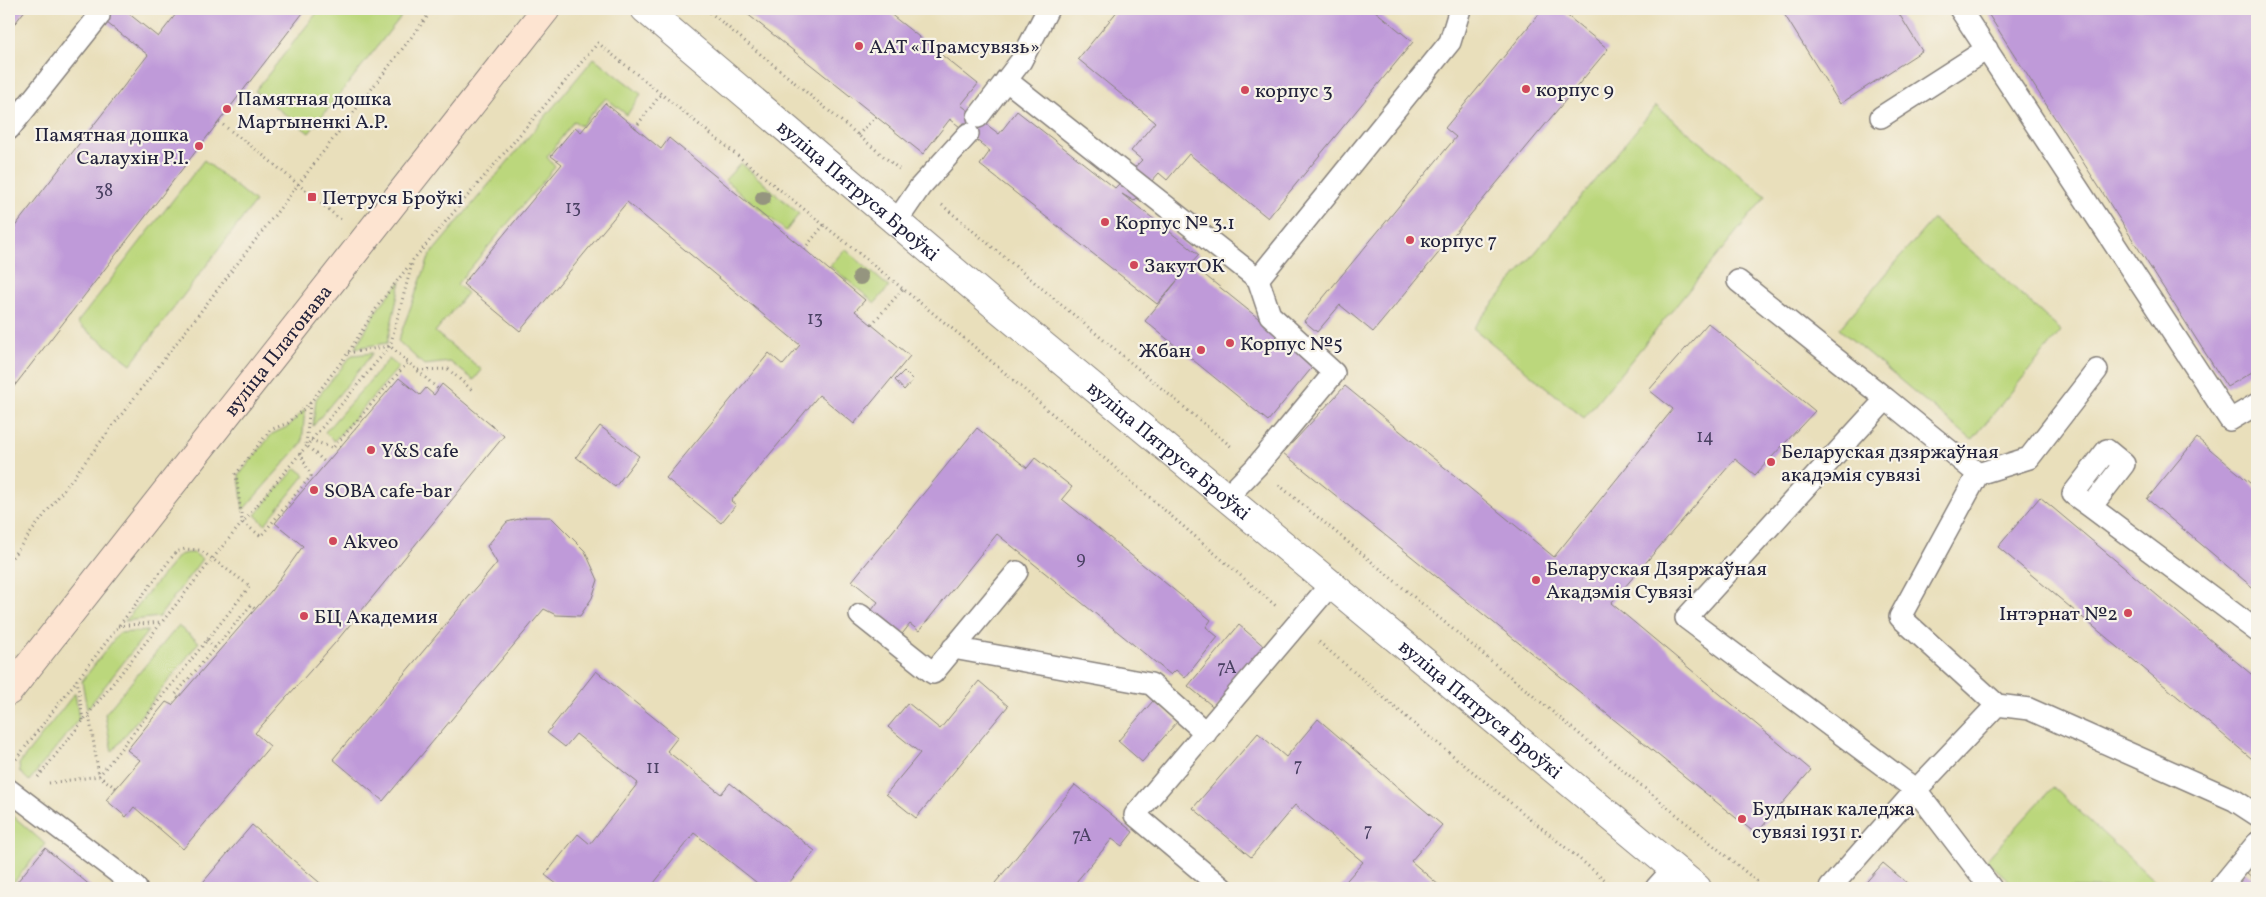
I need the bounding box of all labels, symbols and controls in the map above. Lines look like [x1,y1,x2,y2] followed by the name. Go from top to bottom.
[869,34,1040,62] place label: ААТ «Прамсувязь»
[853,40,865,52] marker: ААТ «Прамсувязь»
[1536,77,1614,105] place label: корпус 9
[1255,78,1333,106] place label: корпус 3
[1520,83,1532,95] marker: корпус 9
[1239,84,1251,96] marker: корпус 3
[237,86,392,137] place label: Памятная дошка Мартыненкі А.Р.
[221,103,233,115] marker: Памятная дошка Мартыненкі А.Р.
[770,115,945,268] street label: вуліца Пятруся Броўкі
[34,122,189,173] place label: Памятная дошка Салаухін Р.І.
[193,140,205,152] marker: Памятная дошка Салаухін Р.І.
[95,179,113,204] house number: 38
[322,185,463,213] place label: Петруся Броўкі
[306,191,318,203] marker: Петруся Броўкі
[565,196,581,221] house number: 13
[1115,210,1235,238] place label: Корпус № 3.1
[1099,216,1111,228] marker: Корпус № 3.1
[1420,228,1497,256] place label: корпус 7
[1404,234,1416,246] marker: корпус 7
[1144,253,1225,281] place label: ЗакутОК
[1128,259,1140,271] marker: ЗакутОК
[218,279,340,423] street label: вуліца Платонава
[807,307,823,332] house number: 13
[1240,331,1343,359] place label: Корпус №5
[1224,337,1236,349] marker: Корпус №5
[1139,338,1191,366] place label: Жбан
[1195,344,1207,356] marker: Жбан
[1080,375,1256,528] street label: вуліца Пятруся Броўкі
[1696,425,1714,450] house number: 14
[381,438,459,466] place label: Y&S cafe
[1781,439,1999,490] place label: Беларуская дзяржаўная акадэмія сувязі
[365,444,377,456] marker: Y&S cafe
[1765,456,1777,468] marker: Беларуская дзяржаўная акадэмія сувязі
[324,478,452,506] place label: SOBA cafe-bar
[308,484,320,496] marker: SOBA cafe-bar
[343,529,398,557] place label: Akveo
[327,535,339,547] marker: Akveo
[1076,547,1086,572] house number: 9
[1546,556,1767,607] place label: Беларуская Дзяржаўная Акадэмія Сувязі
[1530,574,1542,586] marker: Беларуская Дзяржаўная Акадэмія Сувязі
[1999,601,2118,629] place label: Інтэрнат №2
[314,604,438,632] place label: БЦ Академия
[2122,607,2134,619] marker: Інтэрнат №2
[298,610,310,622] marker: БЦ Академия
[1392,634,1567,786] street label: вуліца Пятруся Броўкі
[1217,656,1237,681] house number: 7А
[1294,754,1302,779] house number: 7
[646,756,660,781] house number: 11
[1752,796,1915,847] place label: Будынак каледжа сувязі 1931 г.
[1736,813,1748,825] marker: Будынак каледжа сувязі 1931 г.
[1364,819,1372,844] house number: 7
[1072,824,1092,849] house number: 7А

